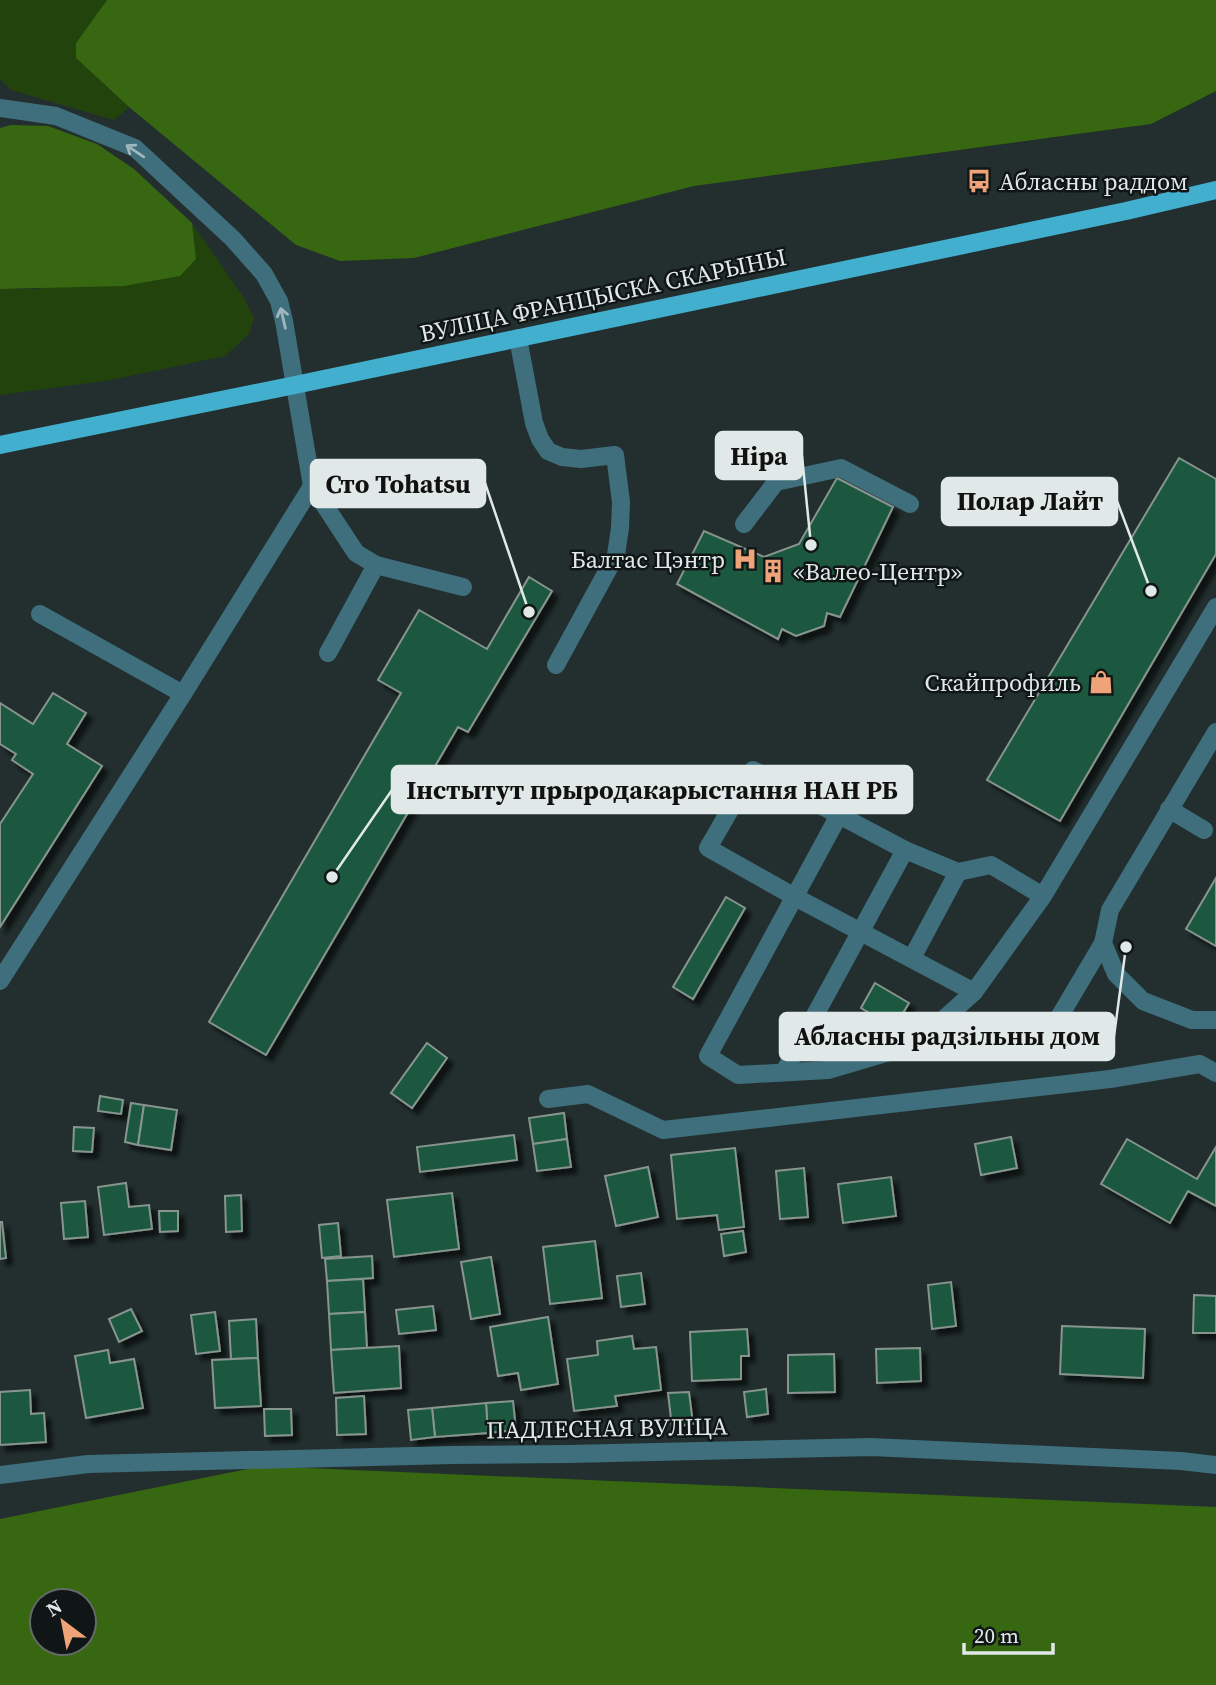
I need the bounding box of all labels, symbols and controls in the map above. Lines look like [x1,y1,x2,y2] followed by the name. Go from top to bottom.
[126,143,145,158] one-way arrow
[999,165,1188,198] place label: Абласны раддом
[965,167,993,195] bus stop icon: Абласны раддом
[417,240,789,350] street label: ВУЛІЦА ФРАНЦЫСКА СКАРЫНЫ
[276,307,289,330] one-way arrow
[716,432,802,479] callout: Ніра
[730,438,788,474] text: Ніра
[311,460,485,507] callout: Сто Tohatsu
[325,466,471,502] text: Сто Tohatsu
[942,478,1117,525] callout: Полар Лайт
[957,483,1103,519] text: Полар Лайт
[571,543,725,576] place label: Балтас Цэнтр
[731,545,759,573] hospital icon: Балтас Цэнтр
[793,555,963,588] place label: «Валео-Центр»
[759,557,787,585] building icon: «Валео-Центр»
[925,666,1081,699] place label: Скайпрофиль
[1087,668,1115,696] shop icon: Скайпрофиль
[392,766,912,813] callout: Інстытут прыродакарыстання НАН РБ
[406,772,898,808] text: Інстытут прыродакарыстання НАН РБ
[780,1013,1114,1060] callout: Абласны радзільны дом
[794,1018,1100,1054] text: Абласны радзільны дом
[486,1409,728,1447] street label: ПАДЛЕСНАЯ ВУЛІЦА
[28,1587,98,1657] north arrow
[41,1593,67,1622] text: N
[964,1612,1053,1656] scale bar
[974,1621,1019,1650] text: 20 m

